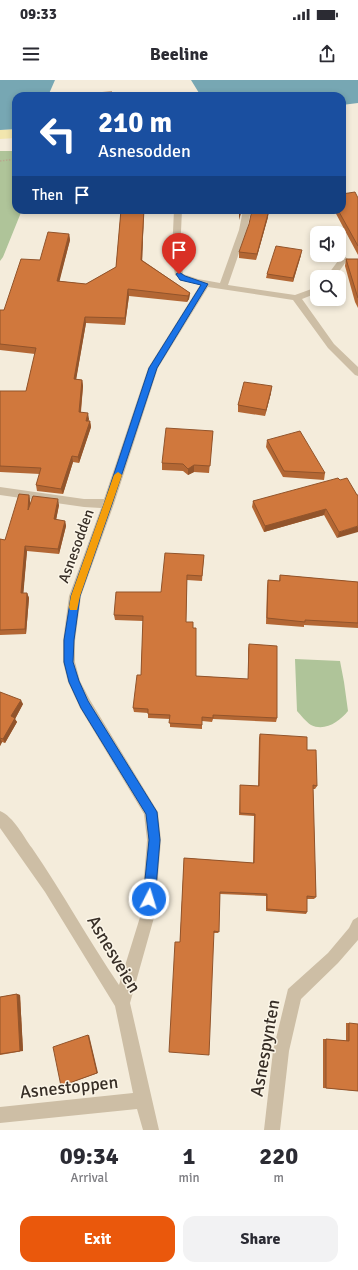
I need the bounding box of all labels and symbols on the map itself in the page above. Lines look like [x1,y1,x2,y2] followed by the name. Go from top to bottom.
[162,233,196,274] pin
[54,507,98,585] street label: Asnesodden
[128,878,170,920] position arrow
[82,911,146,997] street label: Asnesveien
[246,998,284,1098] street label: Asnespynten
[19,1071,119,1103] street label: Asnestoppen

